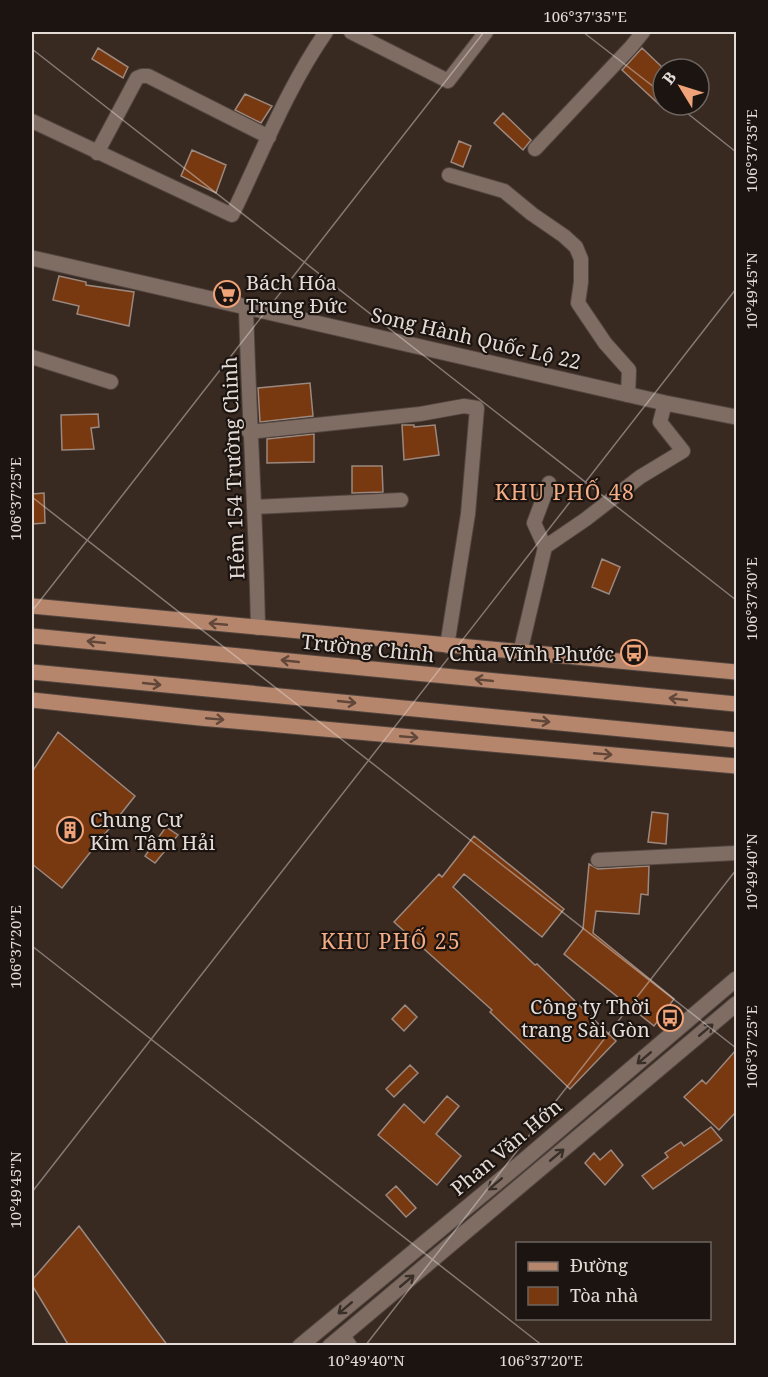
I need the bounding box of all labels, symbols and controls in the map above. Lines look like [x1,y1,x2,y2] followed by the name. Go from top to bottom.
[543,6,627,26] text: 106°37'35"E
[651,57,711,117] north arrow
[657,67,681,89] text: B
[741,109,761,193] text: 106°37'35"E
[741,252,761,330] text: 10°49'45"N
[246,269,347,319] place label: Bách Hóa Trung Đức
[212,279,242,309] supermarket icon: Bách Hóa Trung Đức
[368,301,584,375] street label: Song Hành Quốc Lộ 22
[216,356,250,580] street label: Hẻm 154 Trường Chinh
[5,457,25,541] text: 106°37'25"E
[495,478,635,506] district label: KHU PHỐ 48
[741,557,761,641] text: 106°37'30"E
[209,618,229,629] one-way arrow
[300,628,436,668] street label: Trường Chinh
[87,636,106,647] one-way arrow
[619,638,649,668] bus stop icon: Chùa Vĩnh Phước
[449,640,614,667] place label: Chùa Vĩnh Phước
[281,655,301,666] one-way arrow
[475,674,495,685] one-way arrow
[142,679,162,690] one-way arrow
[669,693,689,704] one-way arrow
[336,697,356,708] one-way arrow
[205,714,224,725] one-way arrow
[530,716,550,727] one-way arrow
[399,732,419,743] one-way arrow
[593,749,613,760] one-way arrow
[90,806,216,856] place label: Chung Cư Kim Tâm Hải
[55,815,85,845] building icon: Chung Cư Kim Tâm Hải
[741,833,761,911] text: 10°49'40"N
[5,905,25,989] text: 106°37'20"E
[321,927,461,955] district label: KHU PHỐ 25
[521,993,651,1043] place label: Công ty Thời trang Sài Gòn
[655,1003,685,1033] bus stop icon: Công ty Thời trang Sài Gòn
[741,1005,761,1089] text: 106°37'25"E
[698,1023,713,1037] one-way arrow
[637,1051,652,1065] one-way arrow
[445,1093,567,1201] street label: Phan Văn Hớn
[549,1149,565,1162] one-way arrow
[5,1151,25,1229] text: 10°49'45"N
[488,1177,503,1191] one-way arrow
[516,1242,711,1320] legend
[570,1253,628,1277] text: Đường
[399,1274,414,1288] one-way arrow
[570,1283,639,1307] text: Tòa nhà
[338,1301,353,1315] one-way arrow
[327,1350,405,1370] text: 10°49'40"N
[499,1350,583,1370] text: 106°37'20"E

